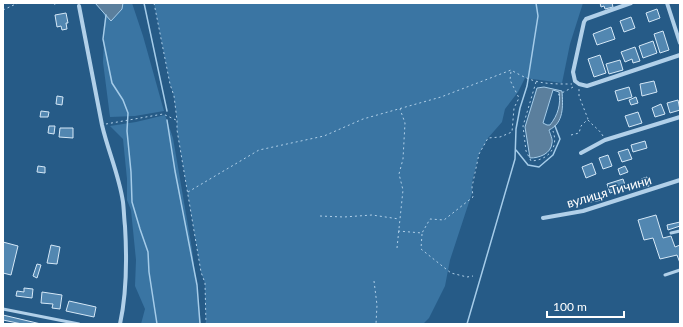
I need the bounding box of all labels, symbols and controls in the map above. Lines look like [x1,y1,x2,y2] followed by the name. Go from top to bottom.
[565,171,653,211] street label: вулиця Тичини
[547,293,624,319] scale bar
[553,299,587,314] text: 100 m

